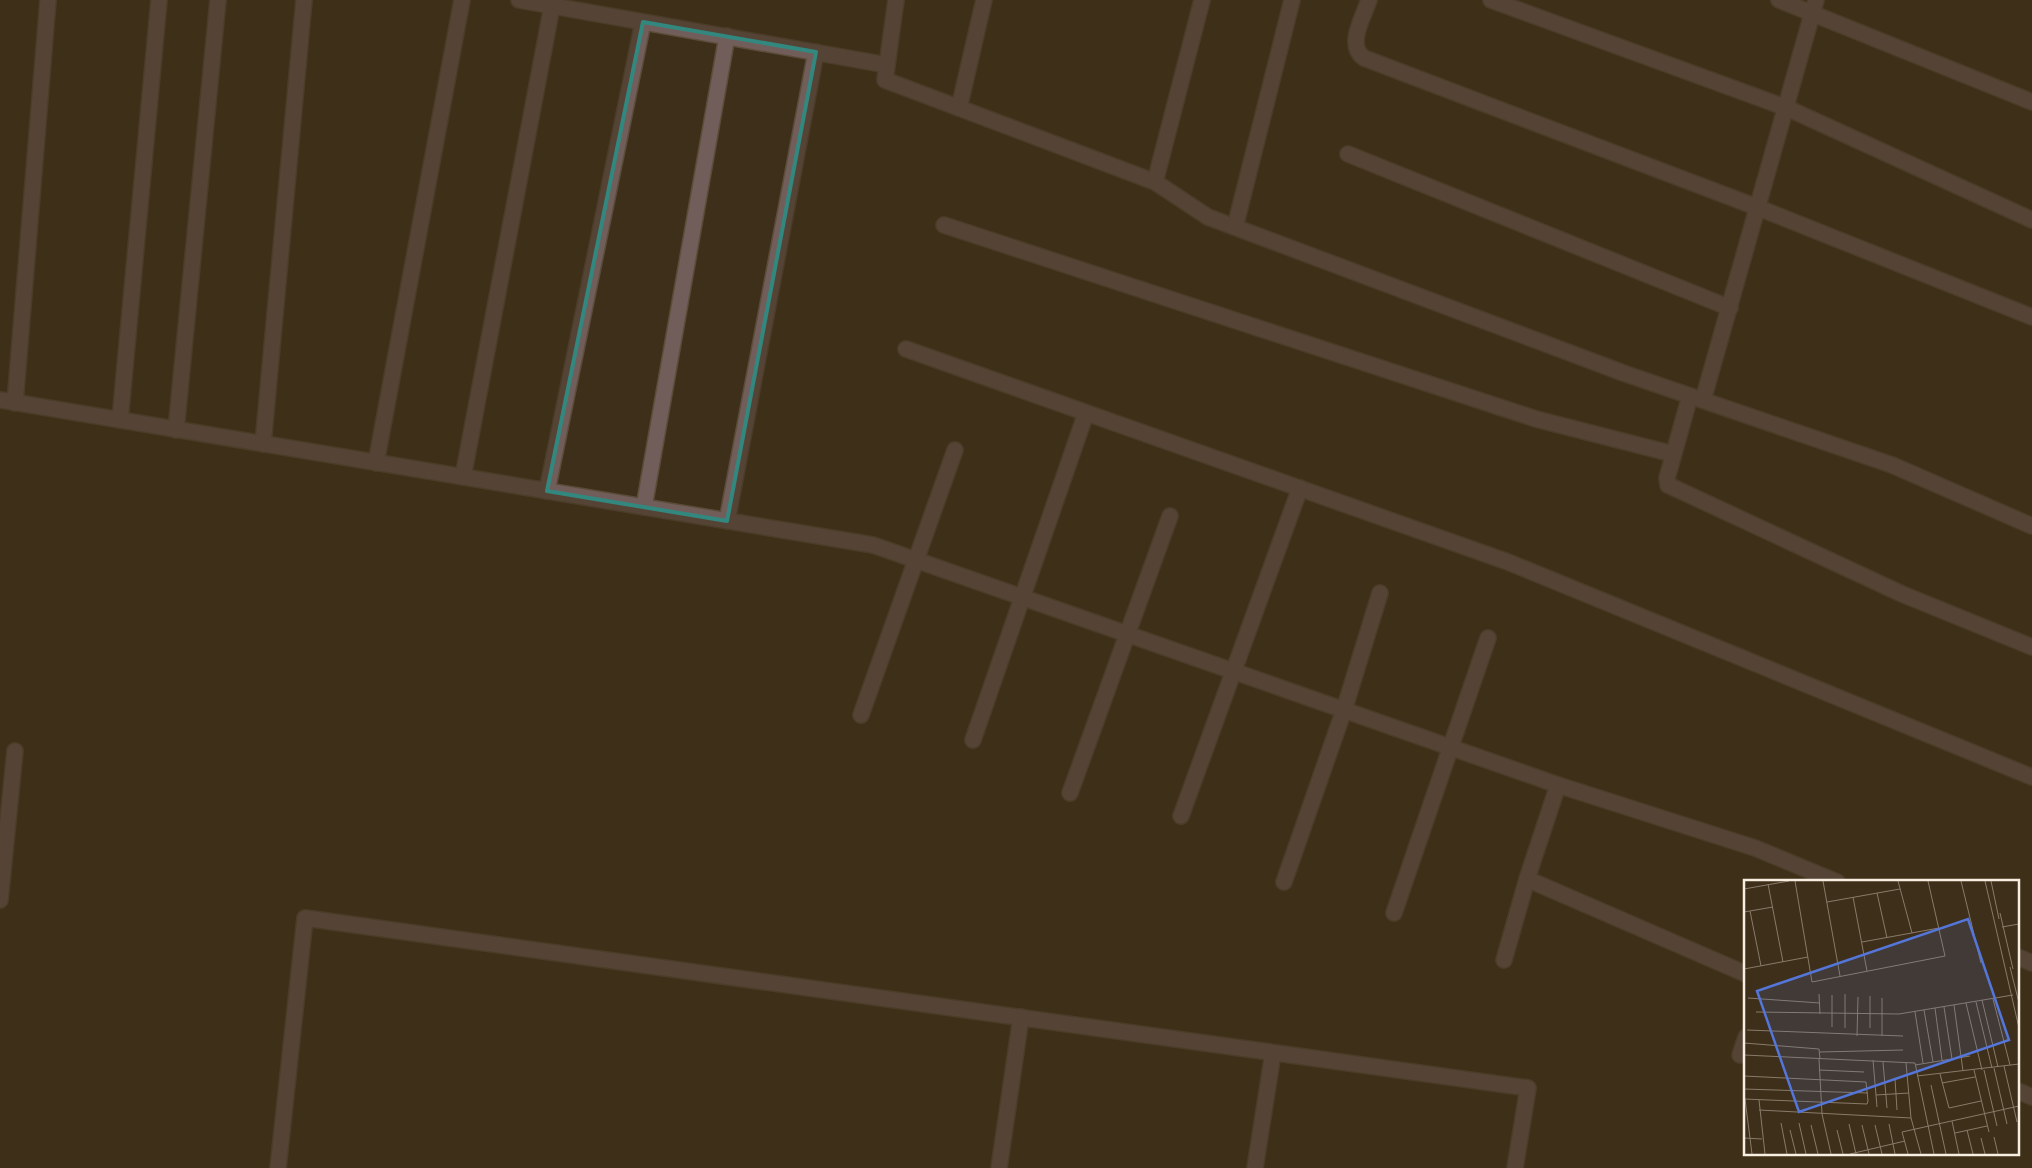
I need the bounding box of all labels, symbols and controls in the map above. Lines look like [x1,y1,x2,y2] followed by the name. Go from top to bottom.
[1744,880,2020,1156] inset map

